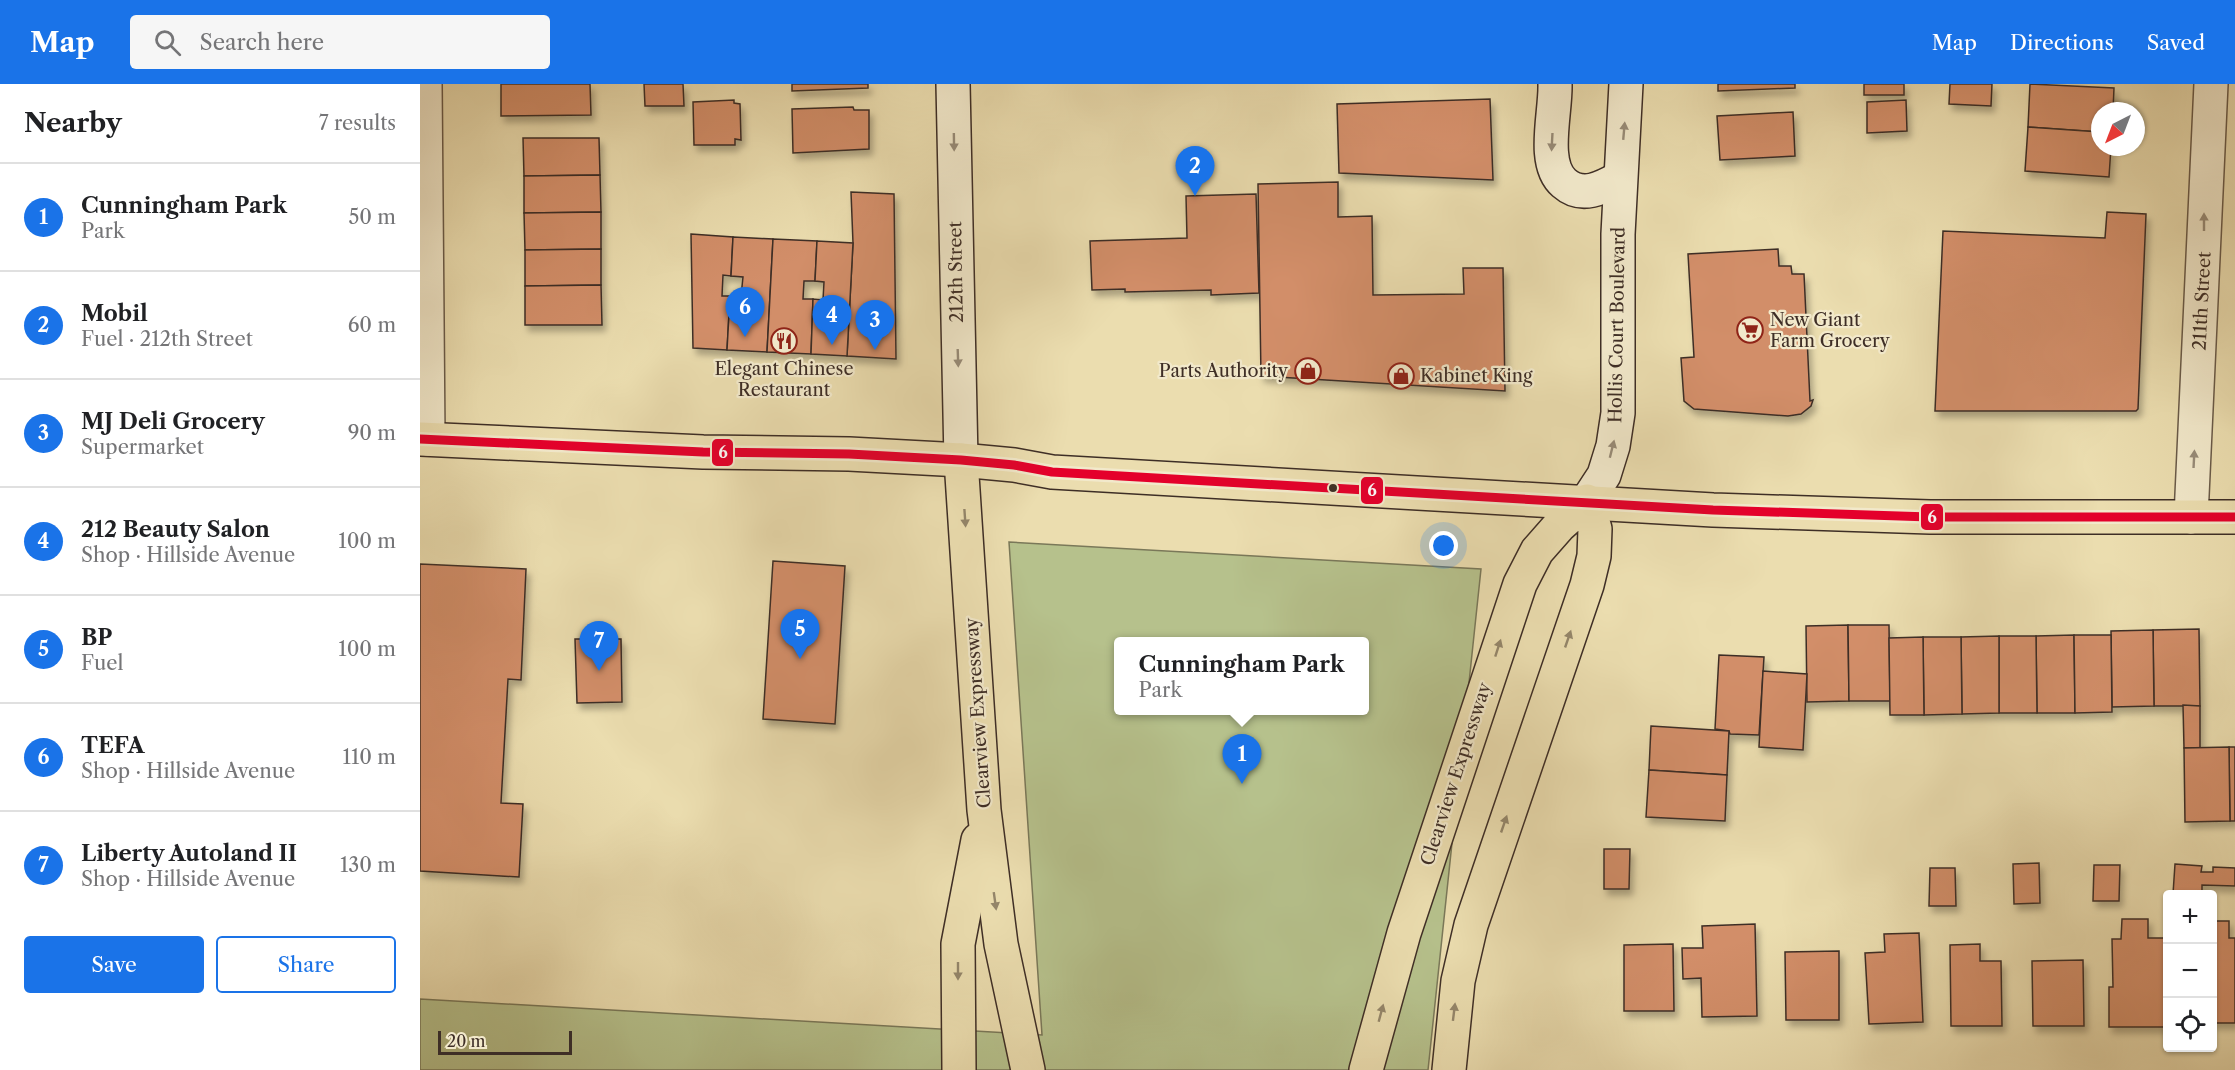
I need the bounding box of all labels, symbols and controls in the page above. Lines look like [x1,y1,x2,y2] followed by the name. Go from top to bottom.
[130,15,550,69] search box
[30,25,94,59] text: Map
[151,26,184,59] icon: search
[199,29,324,56] text: Search here
[1932,30,1977,55] text: Map
[2010,30,2114,55] text: Directions
[2147,30,2205,55] text: Saved
[2091,102,2145,156] north arrow
[24,107,122,139] text: Nearby
[319,111,396,135] text: 7 results
[1619,122,1629,141] one-way arrow
[949,133,959,152] one-way arrow
[1548,133,1557,152] one-way arrow
[1176,147,1214,196] pin: 2
[81,192,287,219] text: Cunningham Park
[39,205,48,229] text: 1
[349,205,396,229] text: 50 m
[2199,213,2209,232] one-way arrow
[81,219,124,243] text: Park
[944,220,968,323] street label: 212th Street
[1604,227,1630,423] street label: Hollis Court Boulevard
[2188,250,2216,351] street label: 211th Street
[726,288,764,337] pin: 6
[812,296,852,345] pin: 4
[81,300,148,327] text: Mobil
[856,300,894,350] pin: 3
[1770,309,1891,352] place label: New Giant Farm Grocery
[38,313,49,337] text: 2
[348,313,396,337] text: 60 m
[1735,315,1765,345] supermarket icon: New Giant Farm Grocery
[769,326,799,356] restaurant icon: Elegant Chinese Restaurant
[81,327,253,351] text: Fuel · 212th Street
[953,349,963,368] one-way arrow
[1293,356,1323,386] shop icon: Parts Authority
[714,358,854,401] place label: Elegant Chinese Restaurant
[1159,360,1289,382] place label: Parts Authority
[1386,361,1416,391] shop icon: Kabinet King
[1420,365,1533,387] place label: Kabinet King
[81,408,265,435] text: MJ Deli Grocery
[38,421,49,445] text: 3
[348,421,396,445] text: 90 m
[81,435,204,459] text: Supermarket
[711,438,734,467] line badge: 6
[1607,440,1617,458] one-way arrow
[718,442,728,462] text: 6
[2190,449,2199,468] one-way arrow
[1360,476,1384,505] line badge: 6
[1367,480,1377,500] text: 6
[1327,482,1339,494] unlabelled marker
[1920,503,1944,531] line badge: 6
[1927,507,1937,527] text: 6
[960,509,969,528] one-way arrow
[81,516,270,543] text: 212 Beauty Salon
[38,529,49,553] text: 4
[338,529,396,553] text: 100 m
[1429,531,1458,560] your location
[81,543,295,567] text: Shop · Hillside Avenue
[780,610,820,659] pin: 5
[960,616,996,809] street label: Clearview Expressway
[580,622,618,671] pin: 7
[81,624,112,651] text: BP
[1563,630,1573,648] one-way arrow
[38,637,49,661] text: 5
[338,637,396,661] text: 100 m
[1114,637,1369,715] popup
[1494,639,1503,657] one-way arrow
[81,651,123,675] text: Fuel
[1139,651,1344,678] text: Cunningham Park
[1139,678,1182,702] text: Park
[1416,679,1496,868] street label: Clearview Expressway
[81,732,144,759] text: TEFA
[1222,734,1262,784] pin: 1
[38,745,49,769] text: 6
[343,745,396,769] text: 110 m
[81,759,295,783] text: Shop · Hillside Avenue
[1500,815,1510,833] one-way arrow
[81,840,297,867] text: Liberty Autoland II
[38,853,49,877] text: 7
[340,853,396,877] text: 130 m
[81,867,295,891] text: Shop · Hillside Avenue
[2163,890,2217,1052] map controls
[2163,890,2217,944] button: +
[991,891,1000,910] one-way arrow
[24,936,204,993] button: Save
[216,936,396,993] button: Share
[2163,944,2217,998] button: −
[953,962,963,981] one-way arrow
[2163,998,2217,1052] button: locate
[1449,1002,1459,1021] one-way arrow
[1376,1004,1386,1022] one-way arrow
[438,1028,572,1056] scale bar
[447,1031,486,1051] text: 20 m

